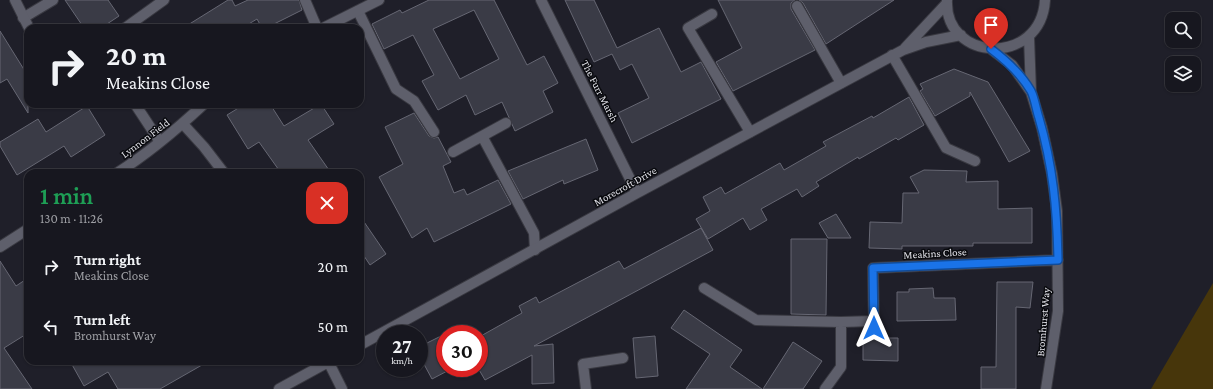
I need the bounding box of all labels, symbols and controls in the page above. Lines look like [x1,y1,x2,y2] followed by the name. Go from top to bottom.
[974,8,1008,49] pin
[1165,12,1201,92] map controls
[1165,12,1201,48] button: search
[980,14,1002,36] icon: arrive
[40,40,92,92] icon: right
[106,40,166,71] text: 20 m
[1165,56,1201,92] button: layers
[579,58,621,124] street label: The Furr Marsh
[106,73,210,93] text: Meakins Close
[118,116,172,161] street label: Lynnon Field
[592,164,659,208] street label: Morecroft Drive
[40,182,93,209] text: 1 min
[306,182,348,224] button: close
[40,211,103,226] text: 130 m · 11:26
[903,245,967,261] street label: Meakins Close
[74,252,141,268] text: Turn right
[40,256,62,278] icon: right
[318,259,348,275] text: 20 m
[74,268,149,283] text: Meakins Close
[1034,286,1053,357] street label: Bromhurst Way
[853,307,895,349] position arrow
[74,312,130,328] text: Turn left
[40,316,62,338] icon: left
[318,319,348,335] text: 50 m
[436,325,488,377] speed limit sign: 30
[74,328,156,343] text: Bromhurst Way
[392,335,412,357] text: 27
[391,355,413,366] text: km/h

